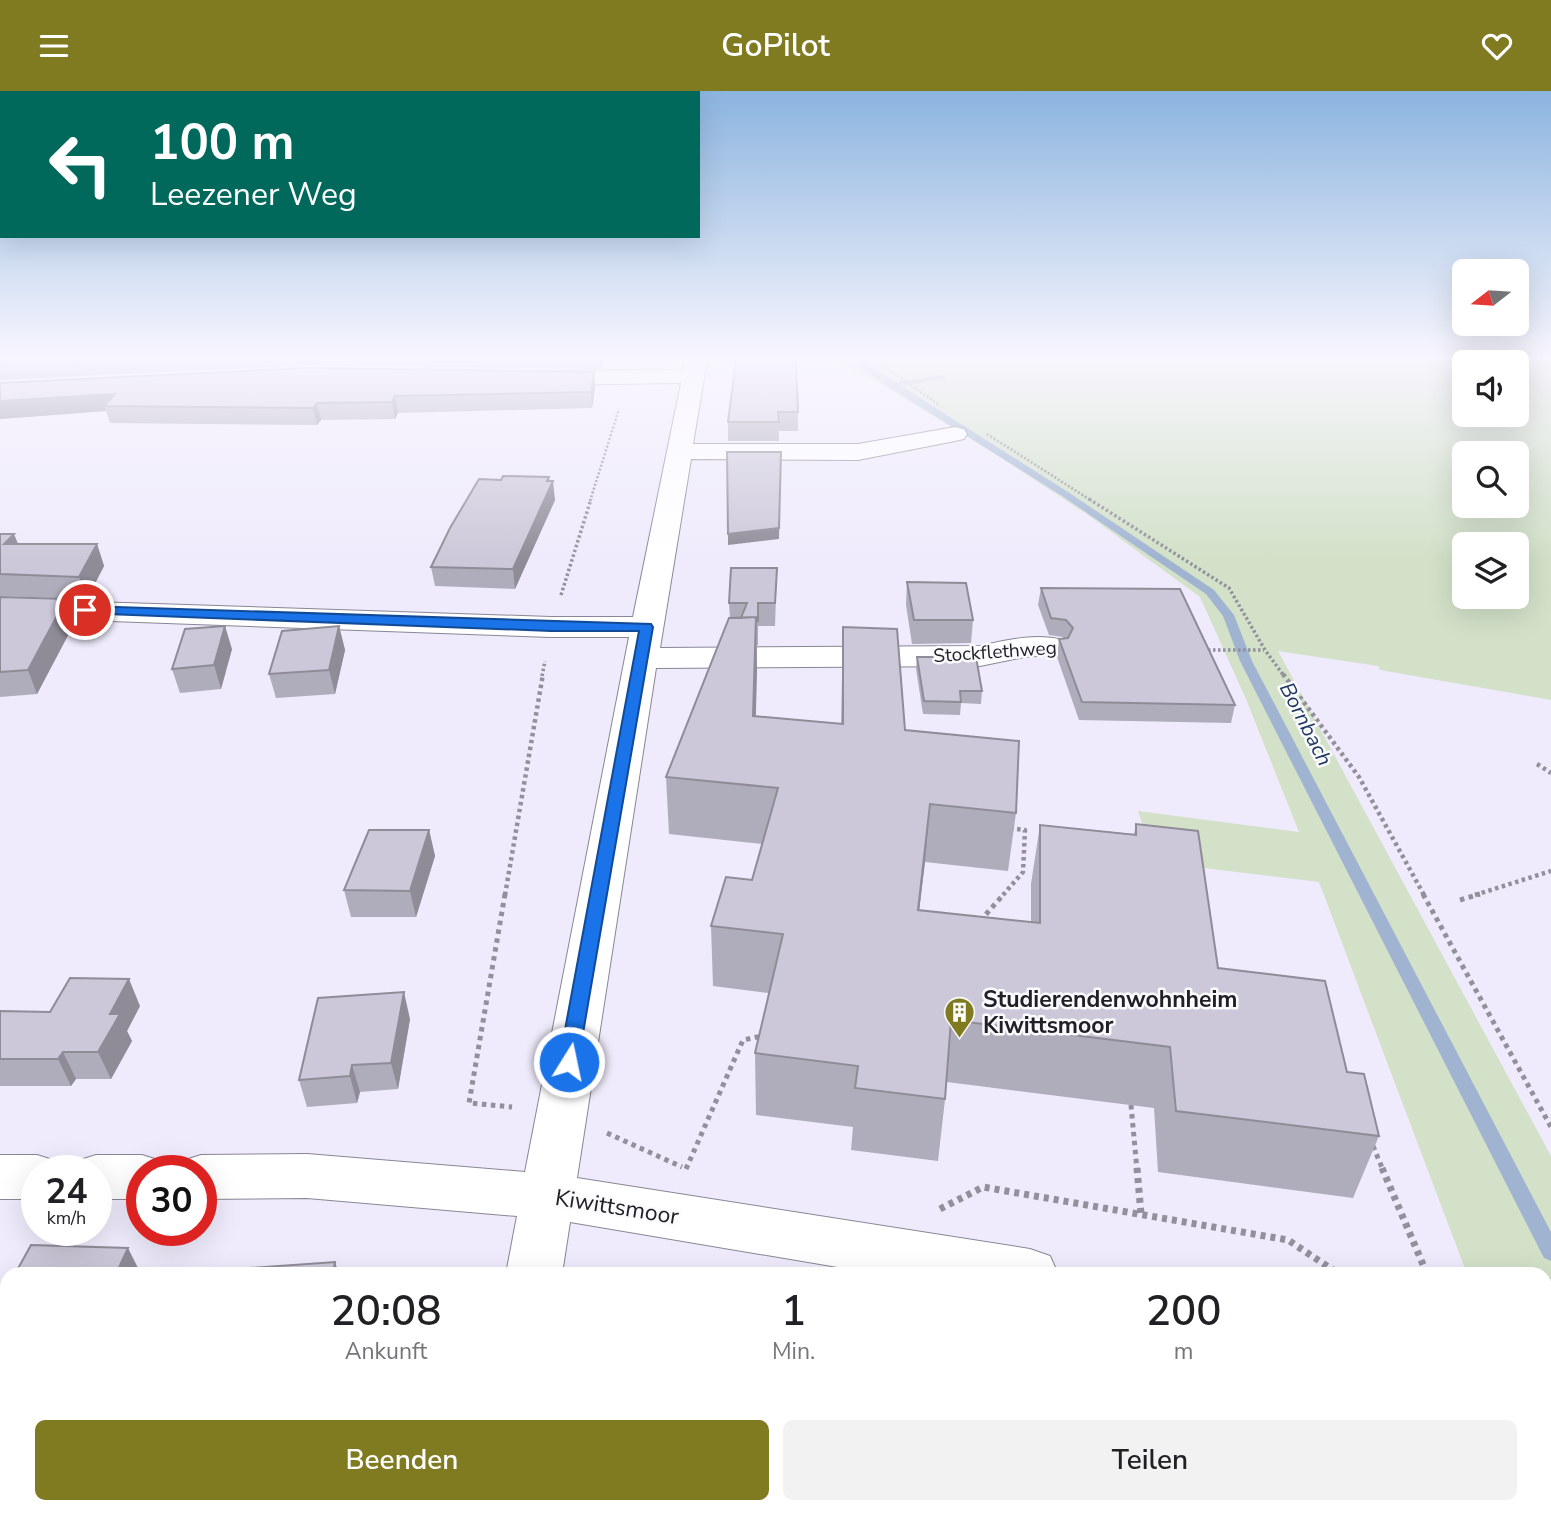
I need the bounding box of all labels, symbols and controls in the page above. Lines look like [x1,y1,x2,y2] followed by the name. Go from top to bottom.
[721,24,830,67] text: GoPilot
[35,27,73,65] icon: menu
[1478,27,1516,65] icon: heart
[150,109,294,176] text: 100 m
[35,119,126,210] icon: left
[150,173,357,216] text: Leezener Weg
[1452,259,1530,336] north arrow
[1452,259,1529,609] map controls
[1452,350,1529,427] button: sound
[1452,441,1529,518] button: search
[1452,532,1529,609] button: layers
[55,580,115,640] pin
[66,591,104,629] icon: arrive
[933,635,1057,669] street label: Stockflethweg
[1273,677,1339,771] water label: Bornbach
[983,984,1238,1041] place label: Studierendenwohnheim Kiwittsmoor
[943,995,977,1039] building icon: Studierendenwohnheim Kiwittsmoor
[532,1025,606,1099] position arrow
[126,1155,217,1246] speed limit sign: 30
[45,1168,88,1215] text: 24
[553,1182,682,1232] street label: Kiwittsmoor
[47,1206,86,1230] text: km/h
[331,1283,441,1340] text: 20:08
[781,1283,806,1340] text: 1
[1146,1283,1221,1340] text: 200
[345,1336,427,1367] text: Ankunft
[772,1336,815,1367] text: Min.
[1174,1336,1193,1367] text: m
[35,1420,769,1500] button: Beenden
[783,1420,1517,1500] button: Teilen

